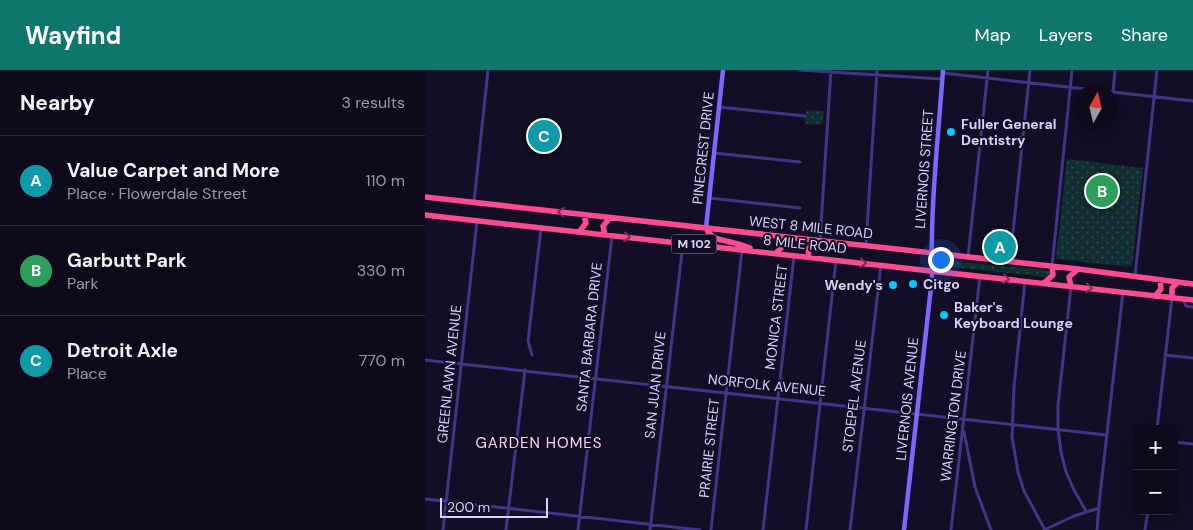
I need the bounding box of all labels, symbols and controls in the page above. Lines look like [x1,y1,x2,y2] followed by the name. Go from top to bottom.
[25,20,121,51] text: Wayfind
[975,23,1011,47] text: Map
[1039,23,1093,47] text: Layers
[1121,23,1168,47] text: Share
[1073,85,1118,130] north arrow
[20,89,94,117] text: Nearby
[688,91,718,205] street label: PINECREST DRIVE
[342,92,405,113] text: 3 results
[911,109,937,229] street label: LIVERNOIS STREET
[961,115,1056,149] place label: Fuller General Dentistry
[528,117,560,155] pin: C
[945,126,957,138] marker: Fuller General Dentistry
[67,158,280,183] text: Value Carpet and More
[30,170,42,191] text: A
[366,170,405,191] text: 110 m
[1086,172,1118,210] pin: B
[67,183,247,204] text: Place · Flowerdale Street
[557,207,565,218] one-way arrow
[748,212,874,242] street label: WEST 8 MILE ROAD
[984,228,1016,266] pin: A
[623,231,631,242] one-way arrow
[762,231,848,257] street label: 8 MILE ROAD
[671,234,717,253] road number: M 102
[928,247,954,273] your location
[67,248,187,273] text: Garbutt Park
[859,257,867,268] one-way arrow
[31,260,41,281] text: B
[357,260,405,281] text: 330 m
[572,261,606,413] street label: SANTA BARBARA DRIVE
[761,263,791,371] street label: MONICA STREET
[67,273,99,294] text: Park
[1003,273,1011,284] one-way arrow
[923,275,960,293] place label: Citgo
[825,276,883,294] place label: Wendy's
[907,278,919,290] marker: Citgo
[887,279,899,291] marker: Wendy's
[1086,282,1094,293] one-way arrow
[954,298,1073,332] place label: Baker's Keyboard Lounge
[433,304,465,444] street label: GREENLAWN AVENUE
[938,309,950,321] marker: Baker's Keyboard Lounge
[640,330,670,440] street label: SAN JUAN DRIVE
[892,336,922,462] street label: LIVERNOIS AVENUE
[67,338,178,363] text: Detroit Axle
[838,339,870,453] street label: STOEPEL AVENUE
[936,349,970,483] street label: WARRINGTON DRIVE
[30,350,42,371] text: C
[359,350,405,371] text: 770 m
[67,363,107,384] text: Place
[707,370,827,400] street label: NORFOLK AVENUE
[695,397,723,499] street label: PRAIRIE STREET
[1133,425,1178,515] map controls
[1133,425,1178,470] button: +
[475,433,603,453] district label: GARDEN HOMES
[1133,470,1178,515] button: −
[440,495,547,518] scale bar
[447,498,490,516] text: 200 m

